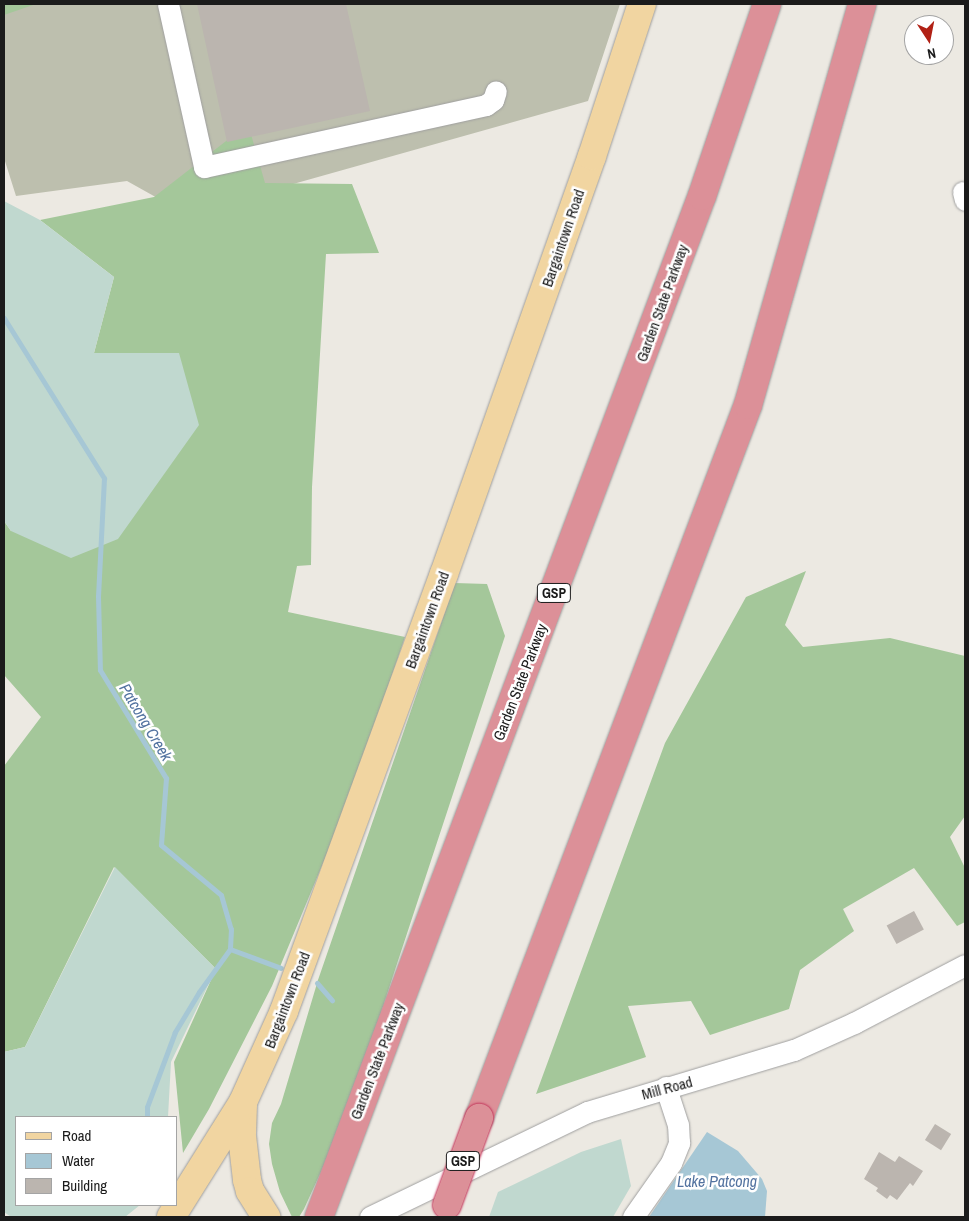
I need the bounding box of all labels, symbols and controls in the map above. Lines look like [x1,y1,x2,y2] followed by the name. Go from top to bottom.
[904,15,954,65] north arrow
[926,44,937,63] text: N
[538,187,588,289] street label: Bargaintown Road
[632,242,692,364] street label: Garden State Parkway
[401,569,453,671] street label: Bargaintown Road
[536,582,572,604] road number: GSP
[489,621,551,743] street label: Garden State Parkway
[115,680,177,764] water label: Patcong Creek
[260,949,314,1051] street label: Bargaintown Road
[346,1000,408,1122] street label: Garden State Parkway
[640,1073,694,1103] street label: Mill Road
[15,1116,178,1206] legend
[62,1125,91,1146] text: Road
[62,1150,94,1171] text: Water
[446,1150,480,1172] road number: GSP
[677,1171,757,1191] water label: Lake Patcong
[62,1175,107,1196] text: Building

